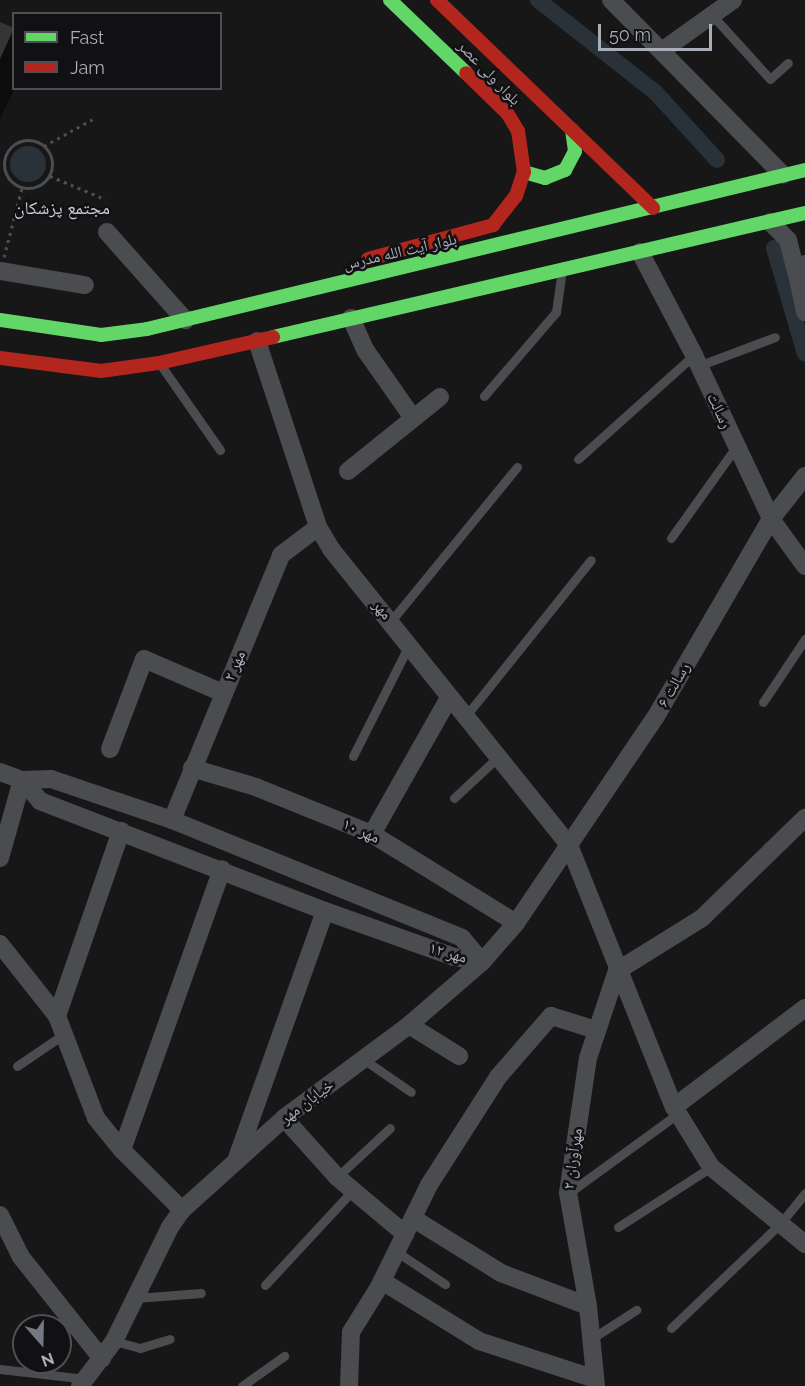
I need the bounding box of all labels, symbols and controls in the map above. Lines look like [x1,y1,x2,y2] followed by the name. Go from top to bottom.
[12,12,222,90] legend
[601,12,715,50] scale bar
[609,24,651,45] text: 50 m
[70,27,104,48] text: Fast
[453,37,525,109] street label: بلوار ولی عصر
[70,57,105,78] text: Jam
[14,197,110,219] district label: مجتمع پزشکان
[341,230,459,274] street label: بلوار آیت الله مدرس
[702,390,736,432] street label: رسالت
[368,596,396,624] street label: مهر
[220,648,250,684] street label: مهر ۲
[654,659,694,711] street label: رسالت ۶
[340,814,382,848] street label: مهر ۱۰
[427,938,469,968] street label: مهر ۱۲
[277,1076,337,1128] street label: خیابان مهر
[559,1127,587,1191] street label: مهرآوران ۲
[12,1314,72,1374] north arrow
[39,1348,57,1371] text: N

